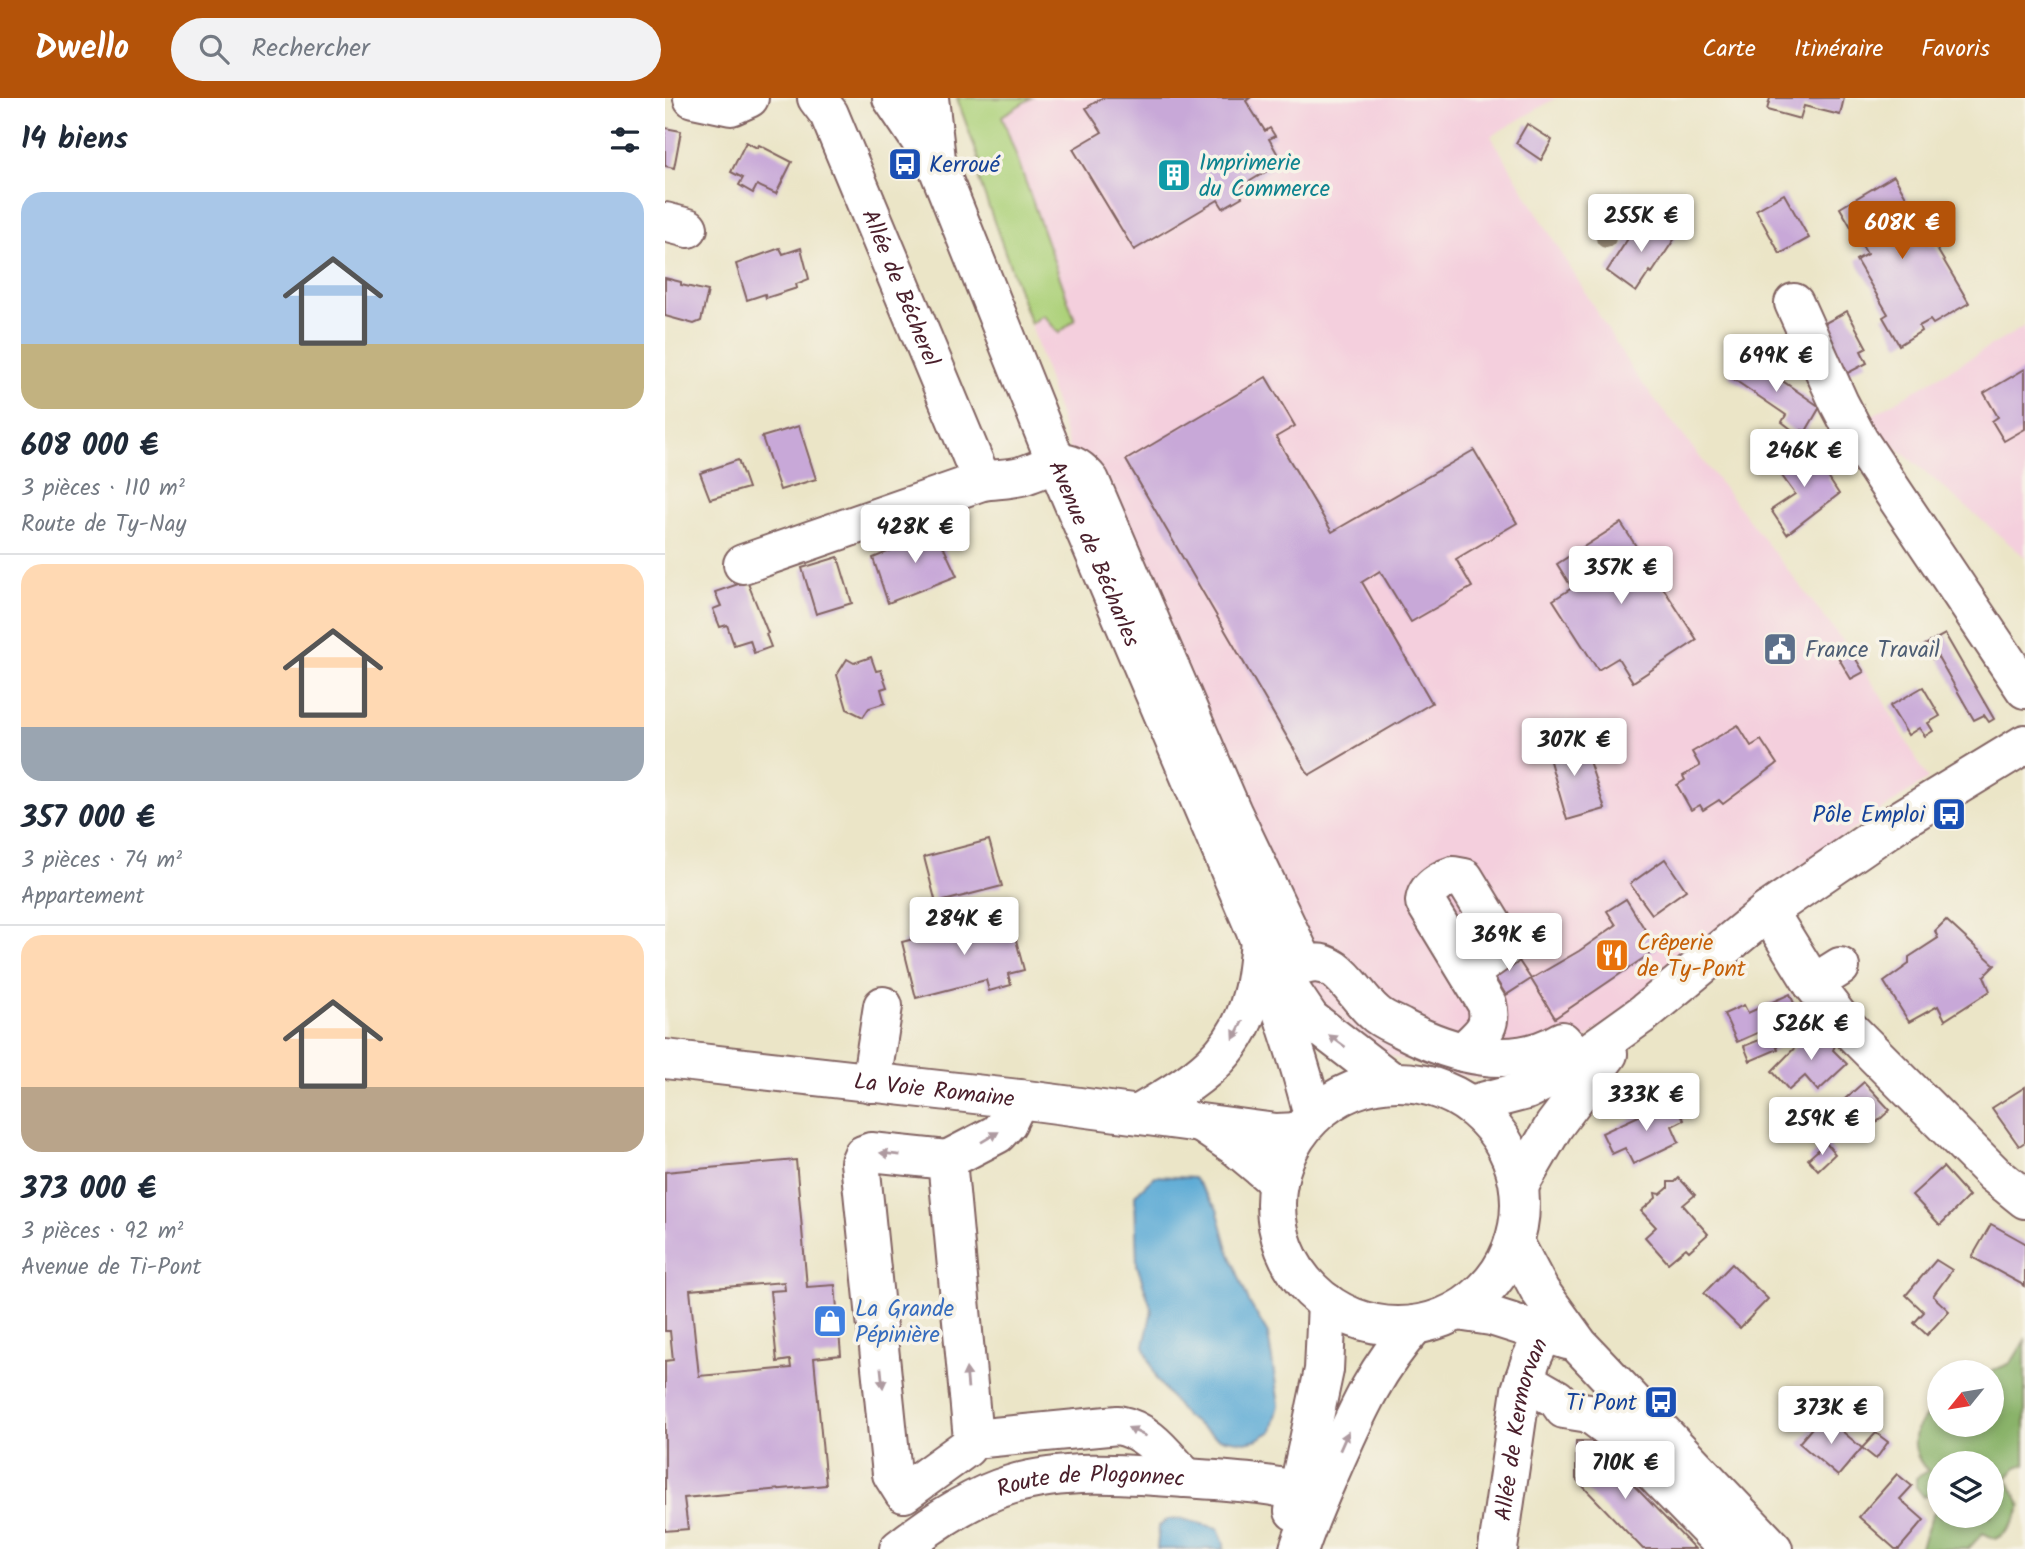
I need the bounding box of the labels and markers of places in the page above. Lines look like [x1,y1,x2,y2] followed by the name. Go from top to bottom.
[886,145,924,183] bus stop icon: Kerroué
[1199,146,1330,208] place label: Imprimerie du Commerce
[929,148,1001,184] place label: Kerroué
[1155,156,1193,194] building icon: Imprimerie du Commerce
[1584,194,1698,254] pin: 255K €
[1845,202,1959,261] pin: 608K €
[1719,334,1833,394] pin: 699K €
[1747,430,1861,489] pin: 246K €
[858,505,972,565] pin: 428K €
[1564,546,1678,606] pin: 357K €
[1761,630,1799,668] public building icon: France Travail
[1805,633,1940,669] place label: France Travail
[1517,718,1631,778] pin: 307K €
[1930,795,1968,833] bus stop icon: Pôle Emploi
[1813,798,1927,834] place label: Pôle Emploi
[907,898,1021,957] pin: 284K €
[1452,914,1566,973] pin: 369K €
[1637,926,1747,988] place label: Crêperie de Ty-Pont
[1593,936,1631,974] restaurant icon: Crêperie de Ty-Pont
[1754,1002,1868,1062] pin: 526K €
[1589,1074,1703,1133] pin: 333K €
[1765,1098,1879,1157] pin: 259K €
[855,1292,954,1354] place label: La Grande Pépinière
[811,1302,849,1340] shop icon: La Grande Pépinière
[1642,1383,1680,1421] bus stop icon: Ti Pont
[1566,1386,1638,1422] place label: Ti Pont
[1774,1386,1888,1446] pin: 373K €
[1568,1442,1682,1501] pin: 710K €

